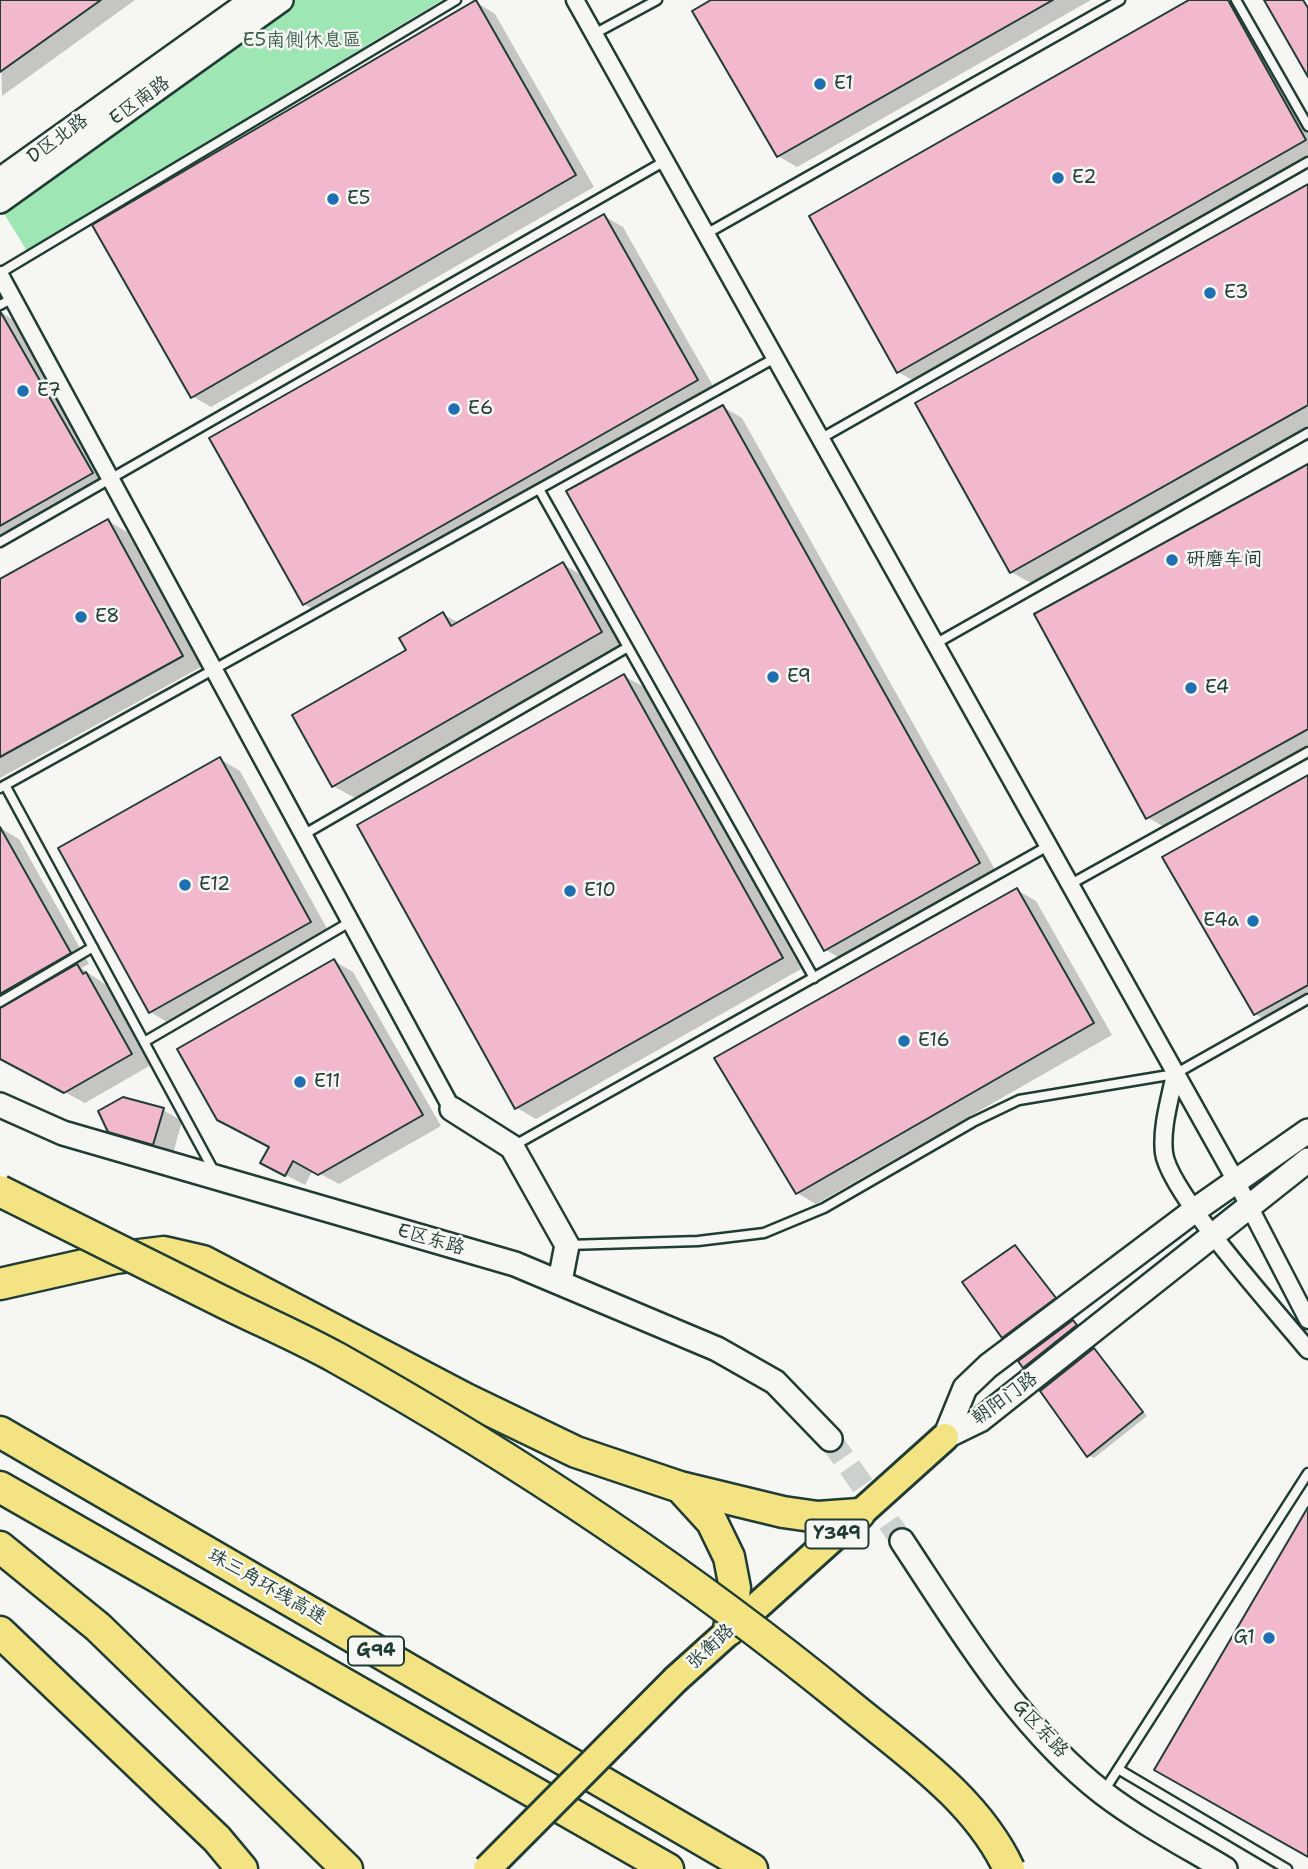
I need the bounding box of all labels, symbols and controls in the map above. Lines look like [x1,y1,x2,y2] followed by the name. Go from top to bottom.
[243,30,361,52] park label: E5南側休息區
[105,72,175,130] street label: E区南路
[834,73,853,95] place label: E1
[812,76,828,92] marker: E1
[23,109,93,169] street label: D区北路
[1072,167,1097,189] place label: E2
[1050,170,1066,186] marker: E2
[347,188,370,210] place label: E5
[325,191,341,207] marker: E5
[1224,282,1249,304] place label: E3
[1202,285,1218,301] marker: E3
[37,380,61,402] place label: E7
[15,383,31,399] marker: E7
[468,398,493,420] place label: E6
[446,401,462,417] marker: E6
[1186,549,1262,571] place label: 研磨车间
[1164,552,1180,568] marker: 研磨车间
[95,606,120,628] place label: E8
[73,609,89,625] marker: E8
[787,666,811,688] place label: E9
[765,669,781,685] marker: E9
[1205,677,1229,699] place label: E4
[1183,680,1199,696] marker: E4
[199,874,230,896] place label: E12
[177,877,193,893] marker: E12
[584,880,616,902] place label: E10
[562,883,578,899] marker: E10
[1203,910,1239,932] place label: E4a
[1245,913,1261,929] marker: E4a
[918,1030,950,1052] place label: E16
[896,1033,912,1049] marker: E16
[314,1071,340,1093] place label: E11
[292,1074,308,1090] marker: E11
[395,1220,467,1260] street label: E区东路
[968,1367,1042,1431] street label: 朝阳门路
[806,1520,868,1548] road number: Y349
[204,1544,330,1630] street label: 珠三角环线高速
[682,1619,740,1675] street label: 张衡路
[1233,1627,1255,1649] place label: G1
[1261,1630,1277,1646] marker: G1
[348,1636,404,1666] road number: G94
[1007,1695,1073,1763] street label: G区东路

